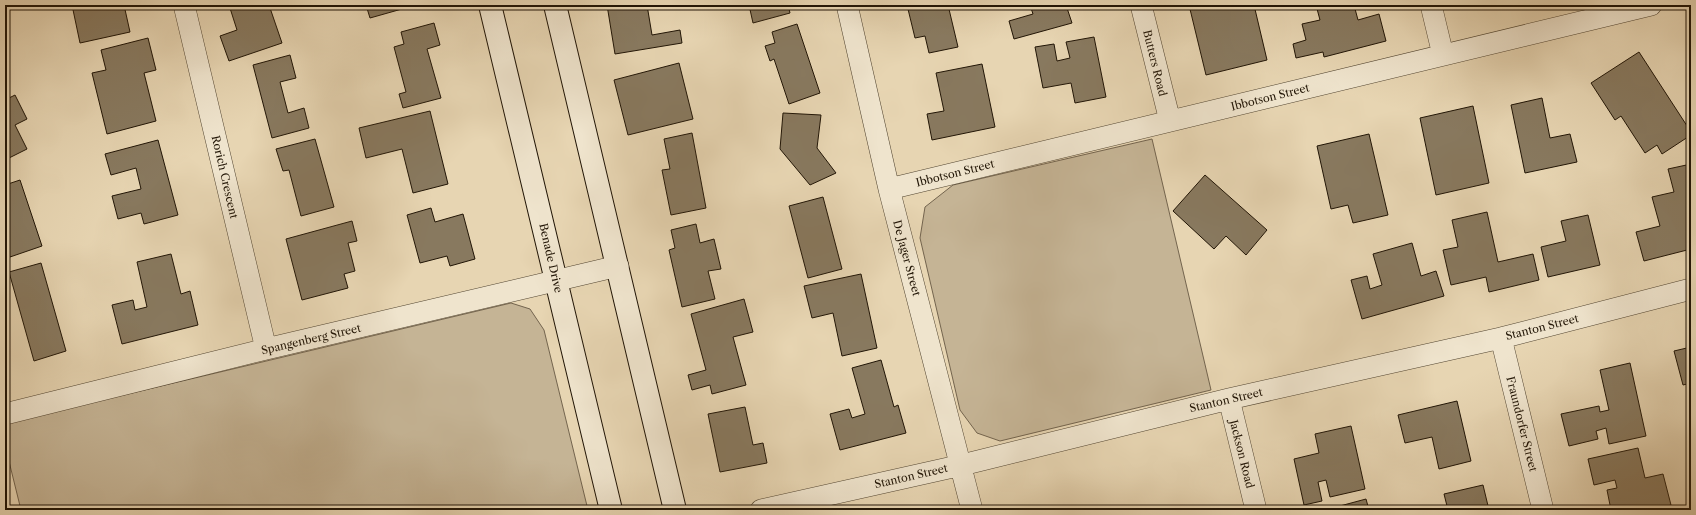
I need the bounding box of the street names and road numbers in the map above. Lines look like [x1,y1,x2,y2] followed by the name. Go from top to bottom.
[1140,28,1170,98] street label: Butters Road
[1229,80,1311,114] street label: Ibbotson Street
[209,134,241,220] street label: Rorich Crescent
[914,156,996,190] street label: Ibbotson Street
[890,219,924,298] street label: De Jager Street
[536,222,566,294] street label: Benade Drive
[1504,311,1580,343] street label: Stanton Street
[260,321,362,357] street label: Spangenberg Street
[1503,375,1541,473] street label: Fraundorfer Street
[1188,385,1264,415] street label: Stanton Street
[1226,416,1257,490] street label: Jackson Road
[873,461,949,491] street label: Stanton Street

